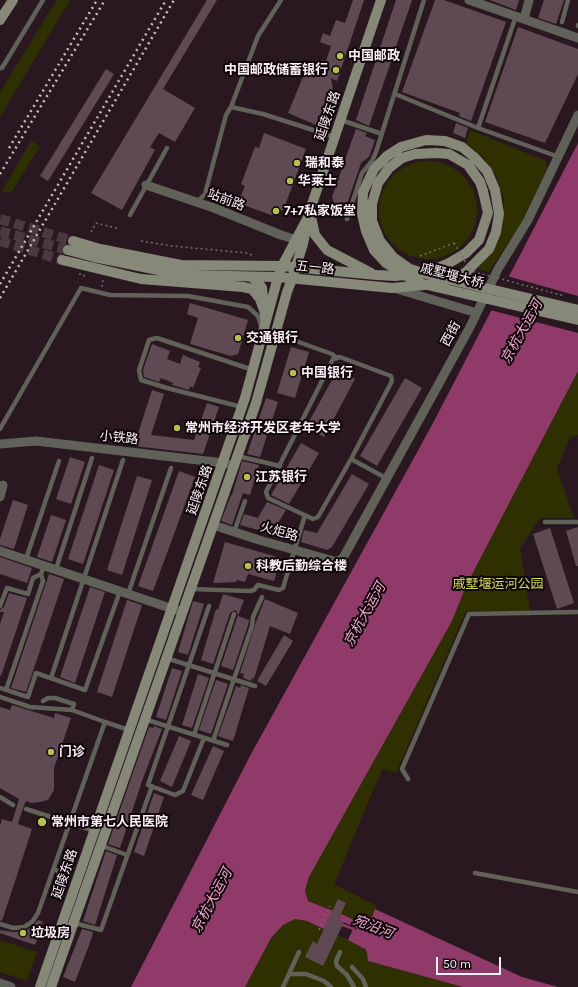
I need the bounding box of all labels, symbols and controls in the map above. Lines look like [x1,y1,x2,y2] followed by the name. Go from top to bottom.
[348,48,400,64] place label: 中国邮政
[335,51,345,61] marker: 中国邮政
[224,62,328,78] place label: 中国邮政储蓄银行
[331,65,341,75] marker: 中国邮政储蓄银行
[312,89,344,143] street label: 延陵东路
[305,155,344,171] place label: 瑞和泰
[292,158,302,168] marker: 瑞和泰
[298,173,337,189] place label: 华莱士
[285,176,295,186] marker: 华莱士
[205,186,247,214] street label: 站前路
[284,203,356,219] place label: 7+7私家饭堂
[271,206,281,216] marker: 7+7私家饭堂
[295,258,335,278] street label: 五一路
[419,260,485,292] street label: 戚墅堰大桥
[498,297,546,367] water label: 京杭大运河
[438,319,464,349] street label: 西街
[246,330,298,346] place label: 交通银行
[233,333,243,343] marker: 交通银行
[301,365,353,381] place label: 中国银行
[288,368,298,378] marker: 中国银行
[185,420,341,436] place label: 常州市经济开发区老年大学
[172,423,182,433] marker: 常州市经济开发区老年大学
[99,428,139,448] street label: 小铁路
[184,463,216,517] street label: 延陵东路
[255,469,307,485] place label: 江苏银行
[242,472,252,482] marker: 江苏银行
[258,519,300,545] street label: 火炬路
[256,558,347,574] place label: 科教后勤综合楼
[243,561,253,571] marker: 科教后勤综合楼
[453,576,543,592] park label: 戚墅堰运河公园
[341,580,389,650] water label: 京杭大运河
[59,744,85,760] place label: 门诊
[46,747,56,757] marker: 门诊
[51,814,168,830] place label: 常州市第七人民医院
[36,816,48,828] marker: 常州市第七人民医院
[49,847,81,901] street label: 延陵东路
[188,866,236,936] water label: 京杭大运河
[350,912,396,942] water label: 宛沿河
[31,925,70,941] place label: 垃圾房
[18,928,28,938] marker: 垃圾房
[438,949,503,975] scale bar
[443,957,471,971] text: 50 m

